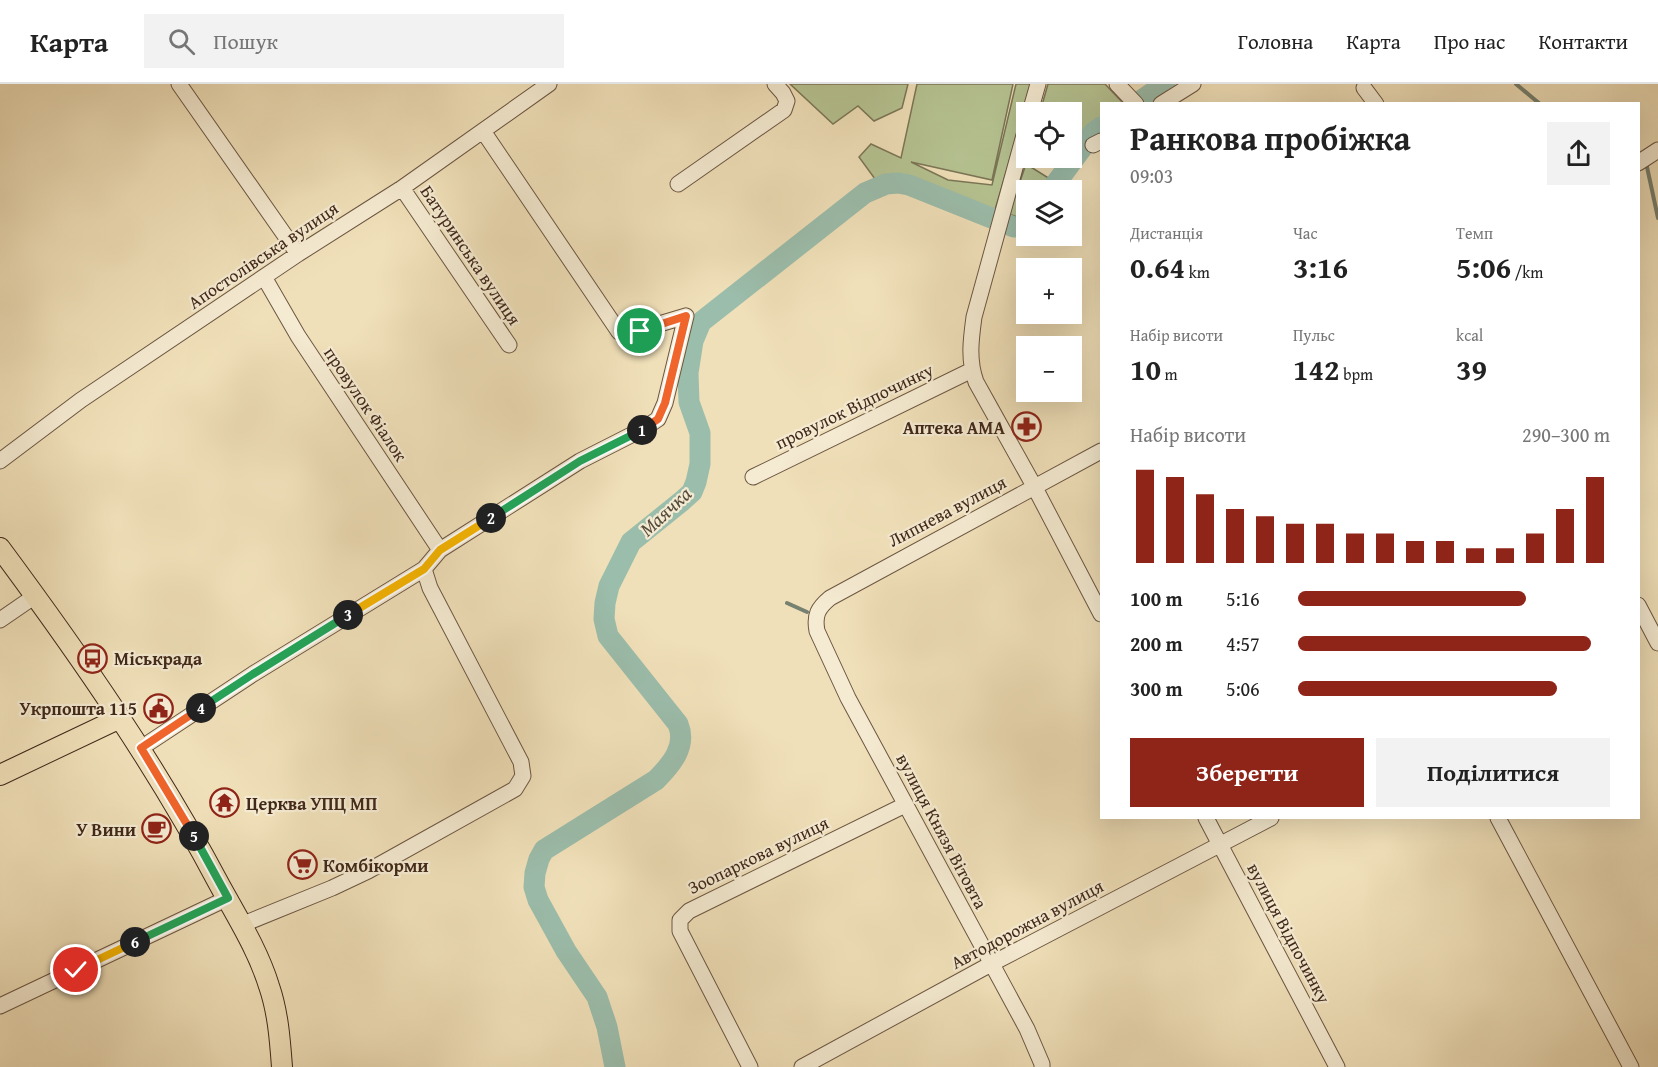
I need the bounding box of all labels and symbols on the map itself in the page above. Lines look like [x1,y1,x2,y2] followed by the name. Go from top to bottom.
[414,180,528,330] street label: Батуринська вулиця
[182,195,344,315] street label: Апостолівська вулиця
[614,305,665,356] pin
[318,341,415,467] street label: провулок Фіалок
[770,356,938,456] street label: провулок Відпочинку
[1010,411,1042,443] pharmacy icon: Аптека АМА
[903,414,1005,441] place label: Аптека АМА
[627,415,657,445] pin: 1
[883,468,1011,554] street label: Липнева вулиця
[632,479,698,543] water label: Маячка
[476,503,506,533] pin: 2
[333,600,363,630] pin: 3
[77,642,109,674] bus stop icon: Міськрада
[114,645,203,672] place label: Міськрада
[142,692,174,724] public building icon: Укрпошта 115
[186,693,216,723] pin: 4
[20,695,137,722] place label: Укрпошта 115
[890,748,995,914] street label: вулиця Князя Вітовта
[209,787,241,819] temple icon: Церква УПЦ МП
[246,790,377,817] place label: Церква УПЦ МП
[683,809,833,901] street label: Зоопаркова вулиця
[141,813,173,845] cafe icon: У Вини
[76,816,136,843] place label: У Вини
[179,821,209,851] pin: 5
[286,849,318,881] supermarket icon: Комбікорми
[323,852,429,879] place label: Комбікорми
[1241,858,1337,1008] street label: вулиця Відпочинку
[946,872,1108,976] street label: Автодорожна вулиця
[120,927,150,957] pin: 6
[50,944,101,995] pin

